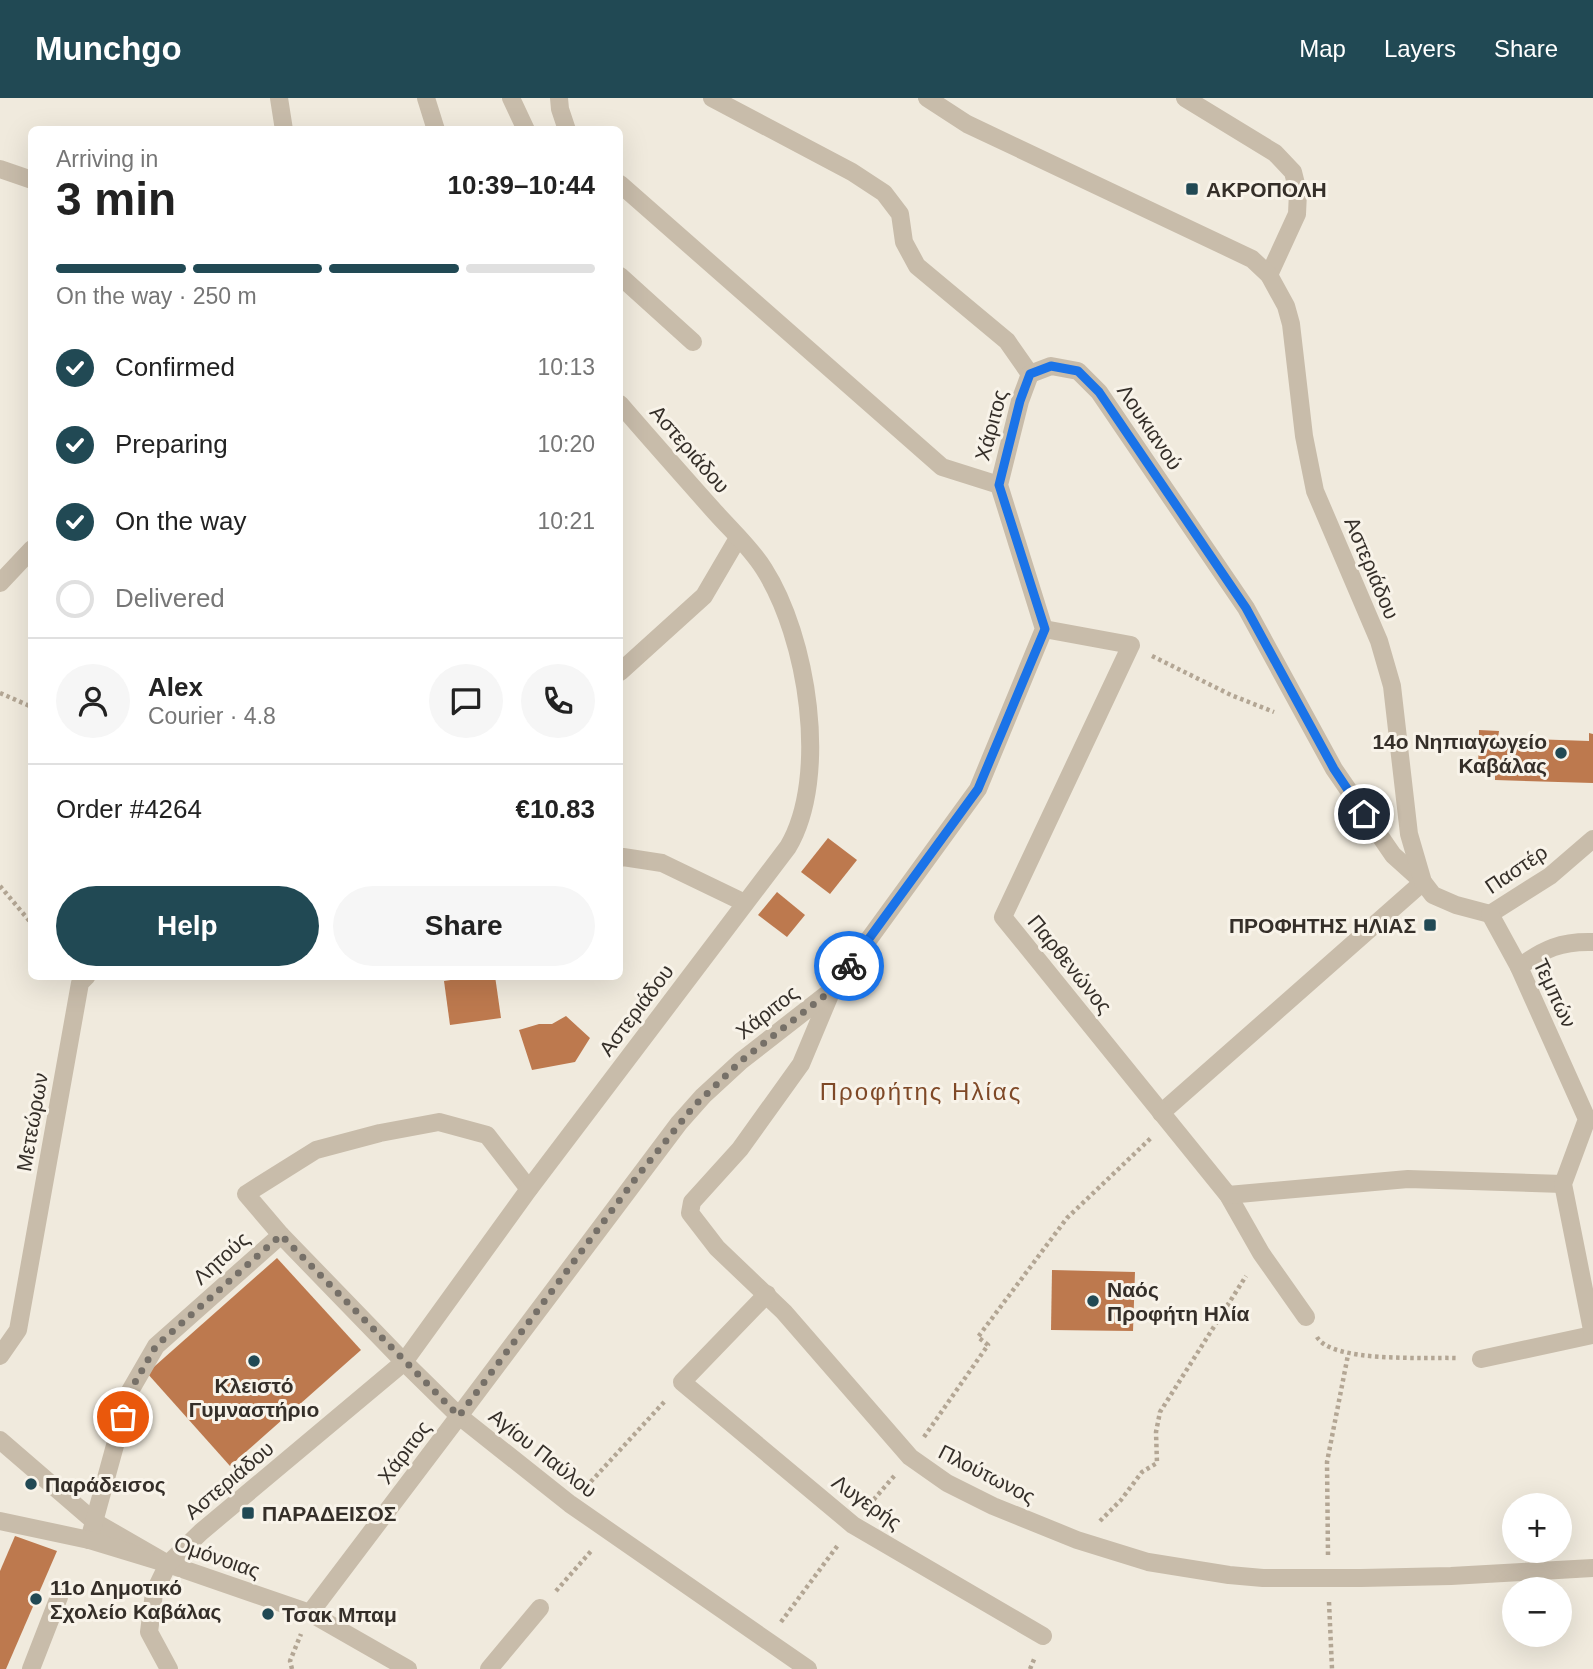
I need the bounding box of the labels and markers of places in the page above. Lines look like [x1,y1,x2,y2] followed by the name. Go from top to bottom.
[1206,178,1327,201] place label: ΑΚΡΟΠΟΛΗ
[1184,181,1200,197] marker: ΑΚΡΟΠΟΛΗ
[1372,730,1547,778] place label: 14ο Νηπιαγωγείο Καβάλας
[1553,745,1569,761] marker: 14ο Νηπιαγωγείο Καβάλας
[1334,784,1394,844] pin
[1229,914,1416,937] place label: ΠΡΟΦΗΤΗΣ ΗΛΙΑΣ
[1422,917,1438,933] marker: ΠΡΟΦΗΤΗΣ ΗΛΙΑΣ
[1107,1278,1250,1325] place label: Ναός Προφήτη Ηλία
[1085,1293,1101,1309] marker: Ναός Προφήτη Ηλία
[246,1353,262,1369] marker: Κλειστό Γυμναστήριο
[189,1374,319,1421] place label: Κλειστό Γυμναστήριο
[93,1387,153,1447] pin
[45,1473,166,1497] place label: Παράδεισος
[23,1476,39,1492] marker: Παράδεισος
[262,1502,396,1525] place label: ΠΑΡΑΔΕΙΣΟΣ
[240,1505,256,1521] marker: ΠΑΡΑΔΕΙΣΟΣ
[50,1576,222,1624] place label: 11ο Δημοτικό Σχολείο Καβάλας
[28,1591,44,1607] marker: 11ο Δημοτικό Σχολείο Καβάλας
[282,1603,397,1626] place label: Τσακ Μπαμ
[260,1606,276,1622] marker: Τσακ Μπαμ

